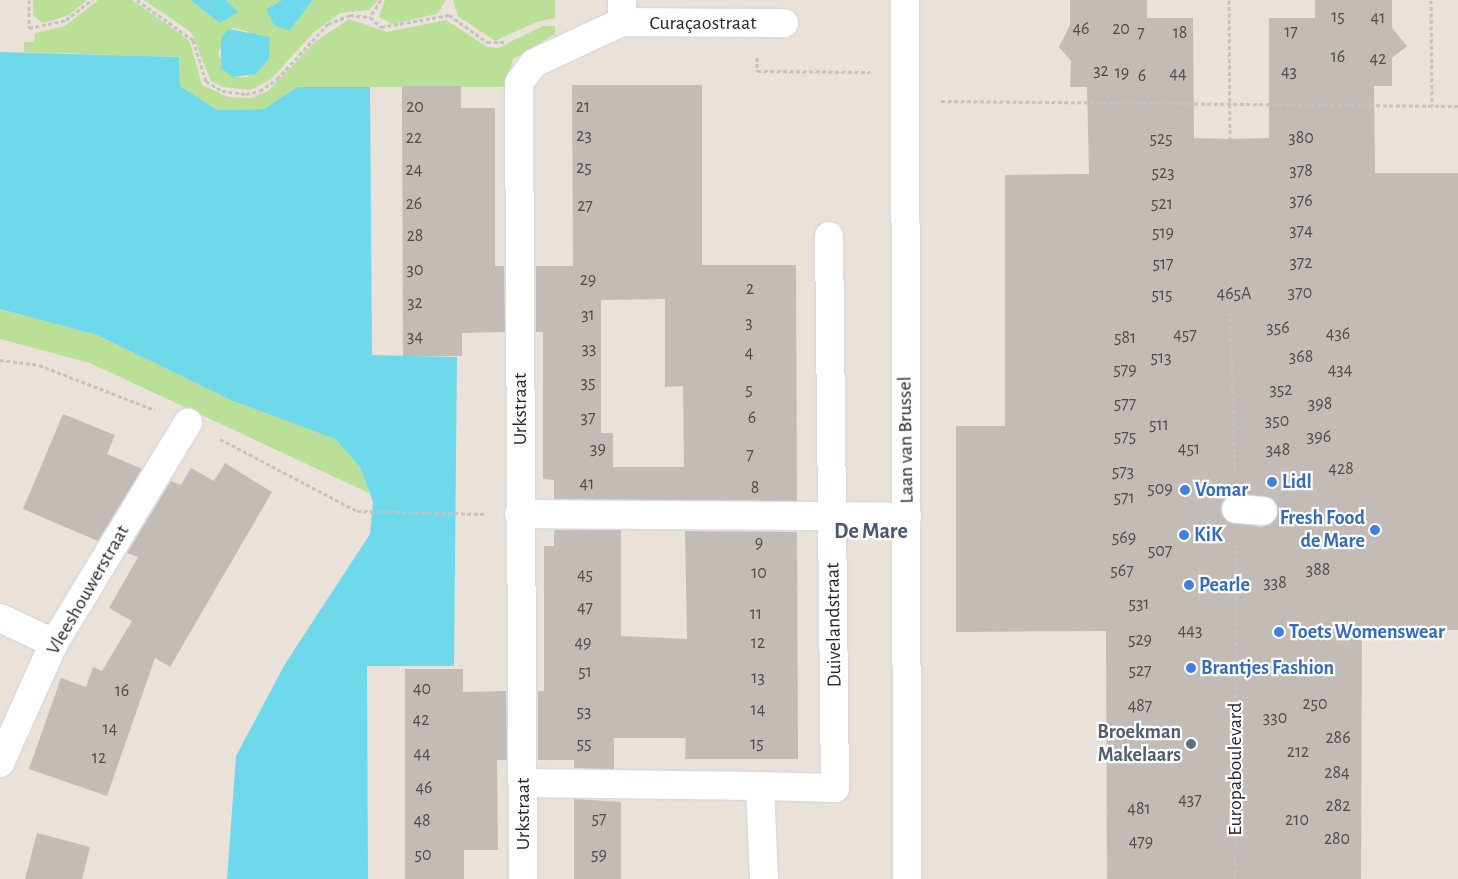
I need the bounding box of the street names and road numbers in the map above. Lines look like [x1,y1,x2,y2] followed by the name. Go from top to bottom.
[649,11,757,35] street label: Curaçaostraat
[508,373,532,445] street label: Urkstraat
[893,376,919,504] street label: Laan van Brussel
[41,521,135,659] street label: Vleeshouwerstraat
[821,562,847,688] street label: Duivelandstraat
[1223,702,1247,836] street label: Europaboulevard
[511,778,535,850] street label: Urkstraat

